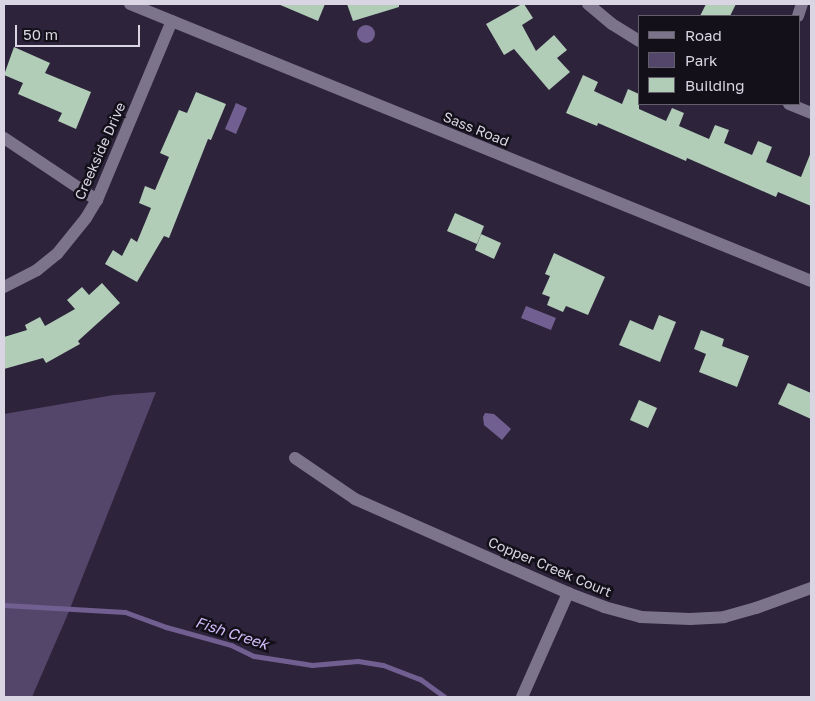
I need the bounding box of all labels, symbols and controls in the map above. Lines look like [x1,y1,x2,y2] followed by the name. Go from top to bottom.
[18,15,142,47] scale bar
[638,15,800,105] legend
[23,25,58,43] text: 50 m
[685,26,722,44] text: Road
[685,51,717,69] text: Park
[685,76,745,94] text: Building
[71,100,129,202] street label: Creekside Drive
[441,108,511,150] street label: Sass Road
[486,533,614,601] street label: Copper Creek Court
[193,613,271,653] water label: Fish Creek

